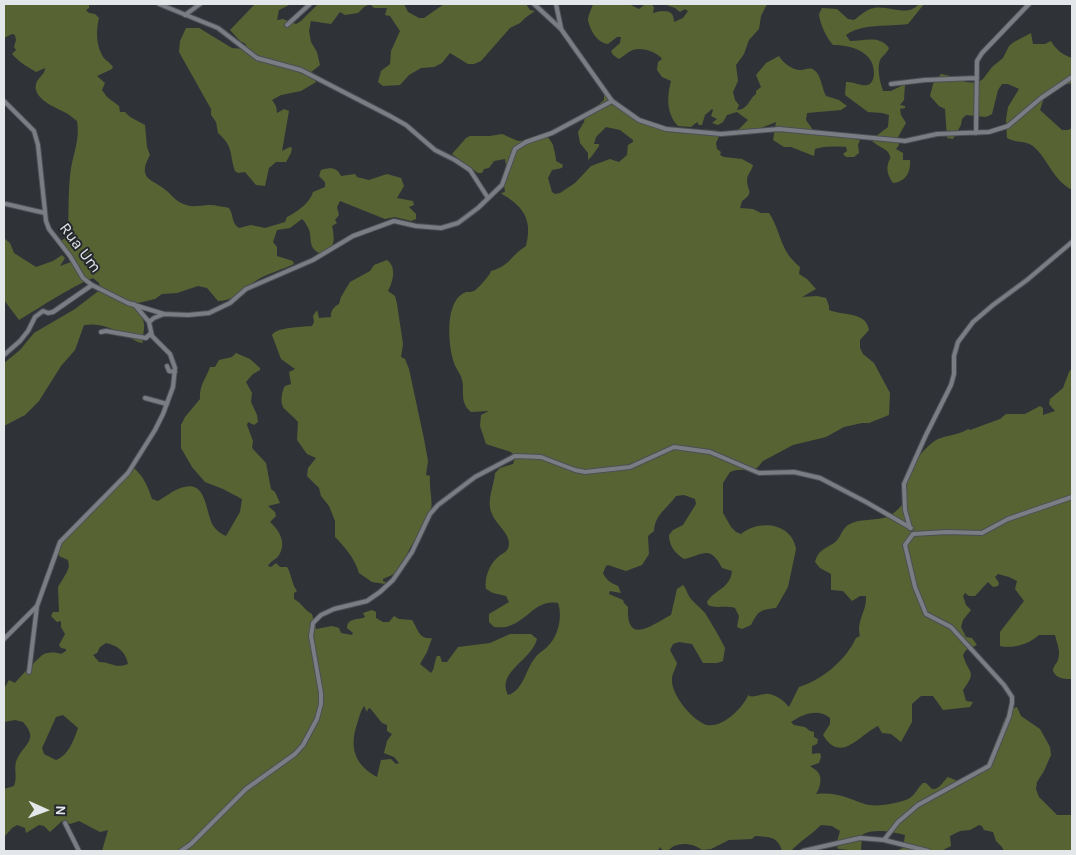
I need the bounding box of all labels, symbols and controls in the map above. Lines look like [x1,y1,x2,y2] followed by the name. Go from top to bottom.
[55,219,105,277] street label: Rua Um
[20,785,70,835] north arrow
[52,805,69,816] text: N

